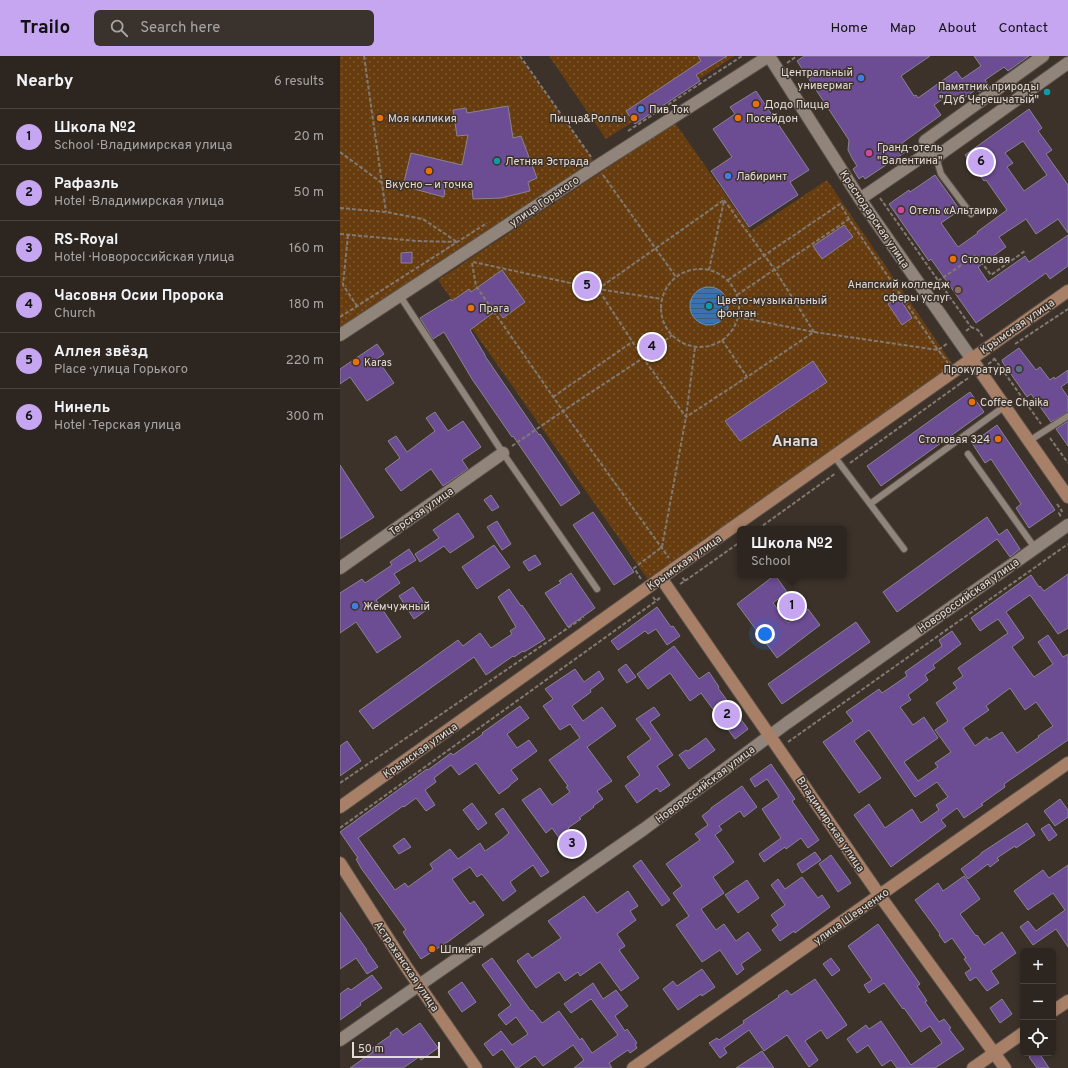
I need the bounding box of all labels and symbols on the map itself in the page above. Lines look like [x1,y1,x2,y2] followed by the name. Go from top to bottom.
[781,66,853,93] place label: Центральный универмаг
[856,73,866,83] marker: Центральный универмаг
[938,80,1039,107] place label: Памятник природы "Дуб Черешчатый"
[1042,87,1052,97] marker: Памятник природы "Дуб Черешчатый"
[764,98,830,112] place label: Додо Пицца
[751,99,761,109] marker: Додо Пицца
[649,103,689,117] place label: Пив Ток
[636,104,646,114] marker: Пив Ток
[388,112,457,126] place label: Моя киликия
[550,112,626,126] place label: Пицца&Роллы
[746,112,798,126] place label: Посейдон
[375,113,385,123] marker: Моя киликия
[629,113,639,123] marker: Пицца&Роллы
[733,113,743,123] marker: Посейдон
[877,141,943,168] place label: Гранд-отель "Валентина"
[968,147,994,177] pin: 6
[864,148,874,158] marker: Гранд-отель "Валентина"
[505,155,589,169] place label: Летняя Эстрада
[492,156,502,166] marker: Летняя Эстрада
[424,166,434,176] marker: Вкусно — и точка
[836,168,912,271] street label: Краснодарская улица
[736,170,787,184] place label: Лабиринт
[723,171,733,181] marker: Лабиринт
[507,173,582,230] street label: улица Горького
[385,178,473,192] place label: Вкусно — и точка
[909,204,998,218] place label: Отель «Альтаир»
[896,205,906,215] marker: Отель «Альтаир»
[961,253,1010,267] place label: Столовая
[948,254,958,264] marker: Столовая
[574,271,600,301] pin: 5
[847,278,950,305] place label: Анапский колледж сферы услуг
[953,285,963,295] marker: Анапский колледж сферы услуг
[717,294,827,321] place label: Цвето-музыкальный фонтан
[978,296,1058,358] street label: Крымская улица
[704,301,714,311] marker: Цвето-музыкальный фонтан
[479,302,509,316] place label: Прага
[466,303,476,313] marker: Прага
[639,332,665,362] pin: 4
[364,356,392,370] place label: Karas
[351,357,361,367] marker: Karas
[943,363,1011,377] place label: Прокуратура
[1014,364,1024,374] marker: Прокуратура
[980,396,1049,410] place label: Coffee Chaika
[967,397,977,407] marker: Coffee Chaika
[772,433,818,452] district label: Анапа
[918,433,990,447] place label: Столовая 324
[993,434,1003,444] marker: Столовая 324
[387,484,457,539] street label: Терская улица
[645,532,725,594] street label: Крымская улица
[915,555,1022,636] street label: Новороссийская улица
[779,591,805,621] pin: 1
[363,600,430,614] place label: Жемчужный
[350,601,360,611] marker: Жемчужный
[755,624,775,644] your location
[714,700,740,730] pin: 2
[381,720,461,782] street label: Крымская улица
[653,743,758,827] street label: Новороссийская улица
[793,774,867,875] street label: Владимирская улица
[559,829,585,859] pin: 3
[811,885,892,948] street label: улица Шевченко
[371,919,442,1015] street label: Астраханская улица
[440,943,482,957] place label: Шпинат
[427,944,437,954] marker: Шпинат
[352,1040,440,1059] scale bar

